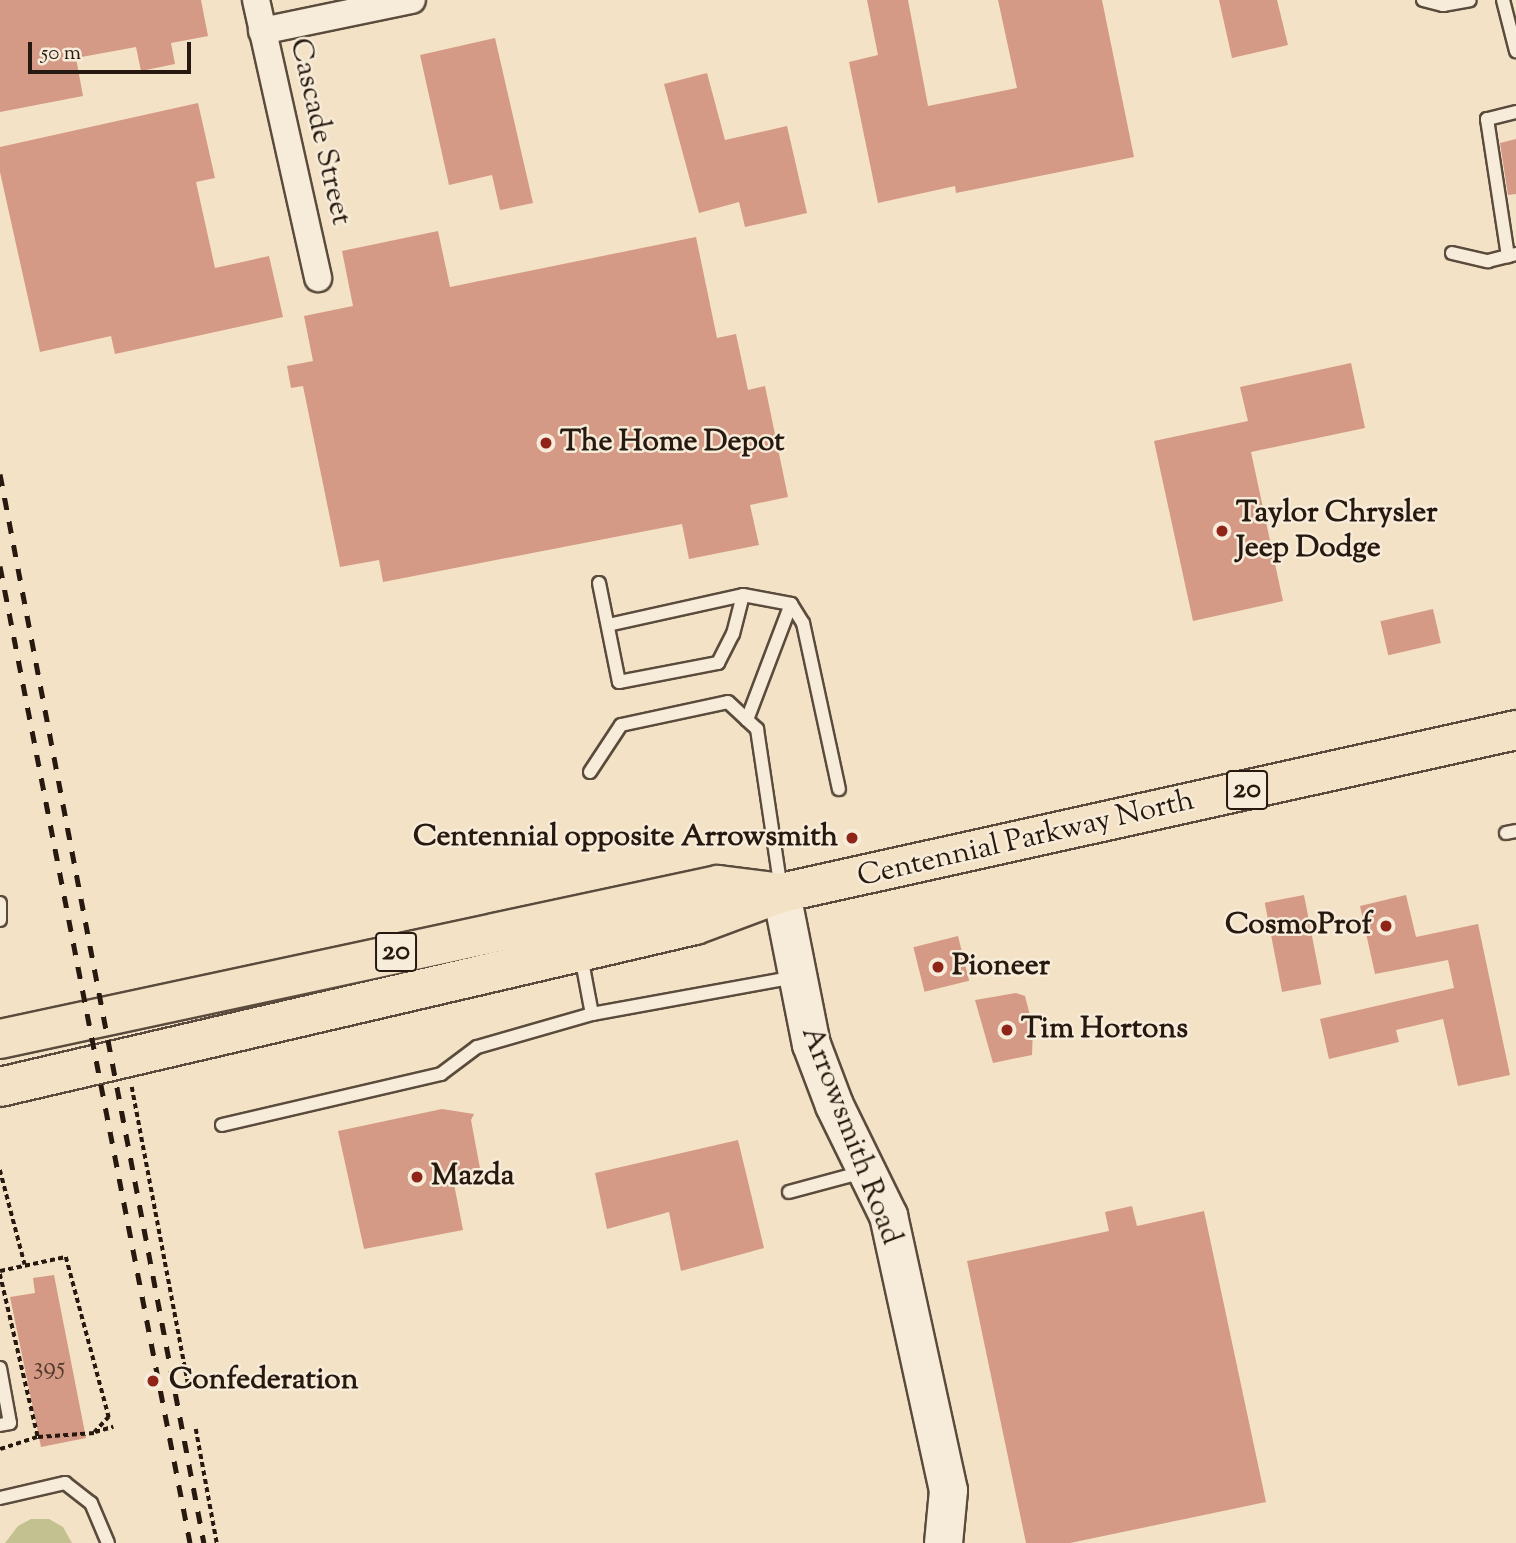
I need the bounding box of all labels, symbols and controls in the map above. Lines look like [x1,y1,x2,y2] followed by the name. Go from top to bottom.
[32,28,194,72] scale bar
[280,35,358,229] street label: Cascade Street
[41,39,81,69] text: 50 m
[560,425,784,461] place label: The Home Depot
[538,435,554,451] marker: The Home Depot
[1236,496,1438,566] place label: Taylor Chrysler Jeep Dodge
[1214,523,1230,539] marker: Taylor Chrysler Jeep Dodge
[1226,766,1268,814] road number: 20
[854,784,1198,896] street label: Centennial Parkway North
[413,820,838,856] place label: Centennial opposite Arrowsmith
[844,830,860,846] marker: Centennial opposite Arrowsmith
[1225,908,1372,944] place label: CosmoProf
[1378,918,1394,934] marker: CosmoProf
[375,928,417,976] road number: 20
[952,949,1050,985] place label: Pioneer
[930,959,946,975] marker: Pioneer
[1021,1012,1188,1048] place label: Tim Hortons
[792,1022,908,1250] street label: Arrowsmith Road
[999,1022,1015,1038] marker: Tim Hortons
[431,1159,515,1195] place label: Mazda
[409,1169,425,1185] marker: Mazda
[33,1352,65,1384] house number: 395
[169,1363,358,1399] place label: Confederation
[143,1371,163,1391] marker: Confederation

